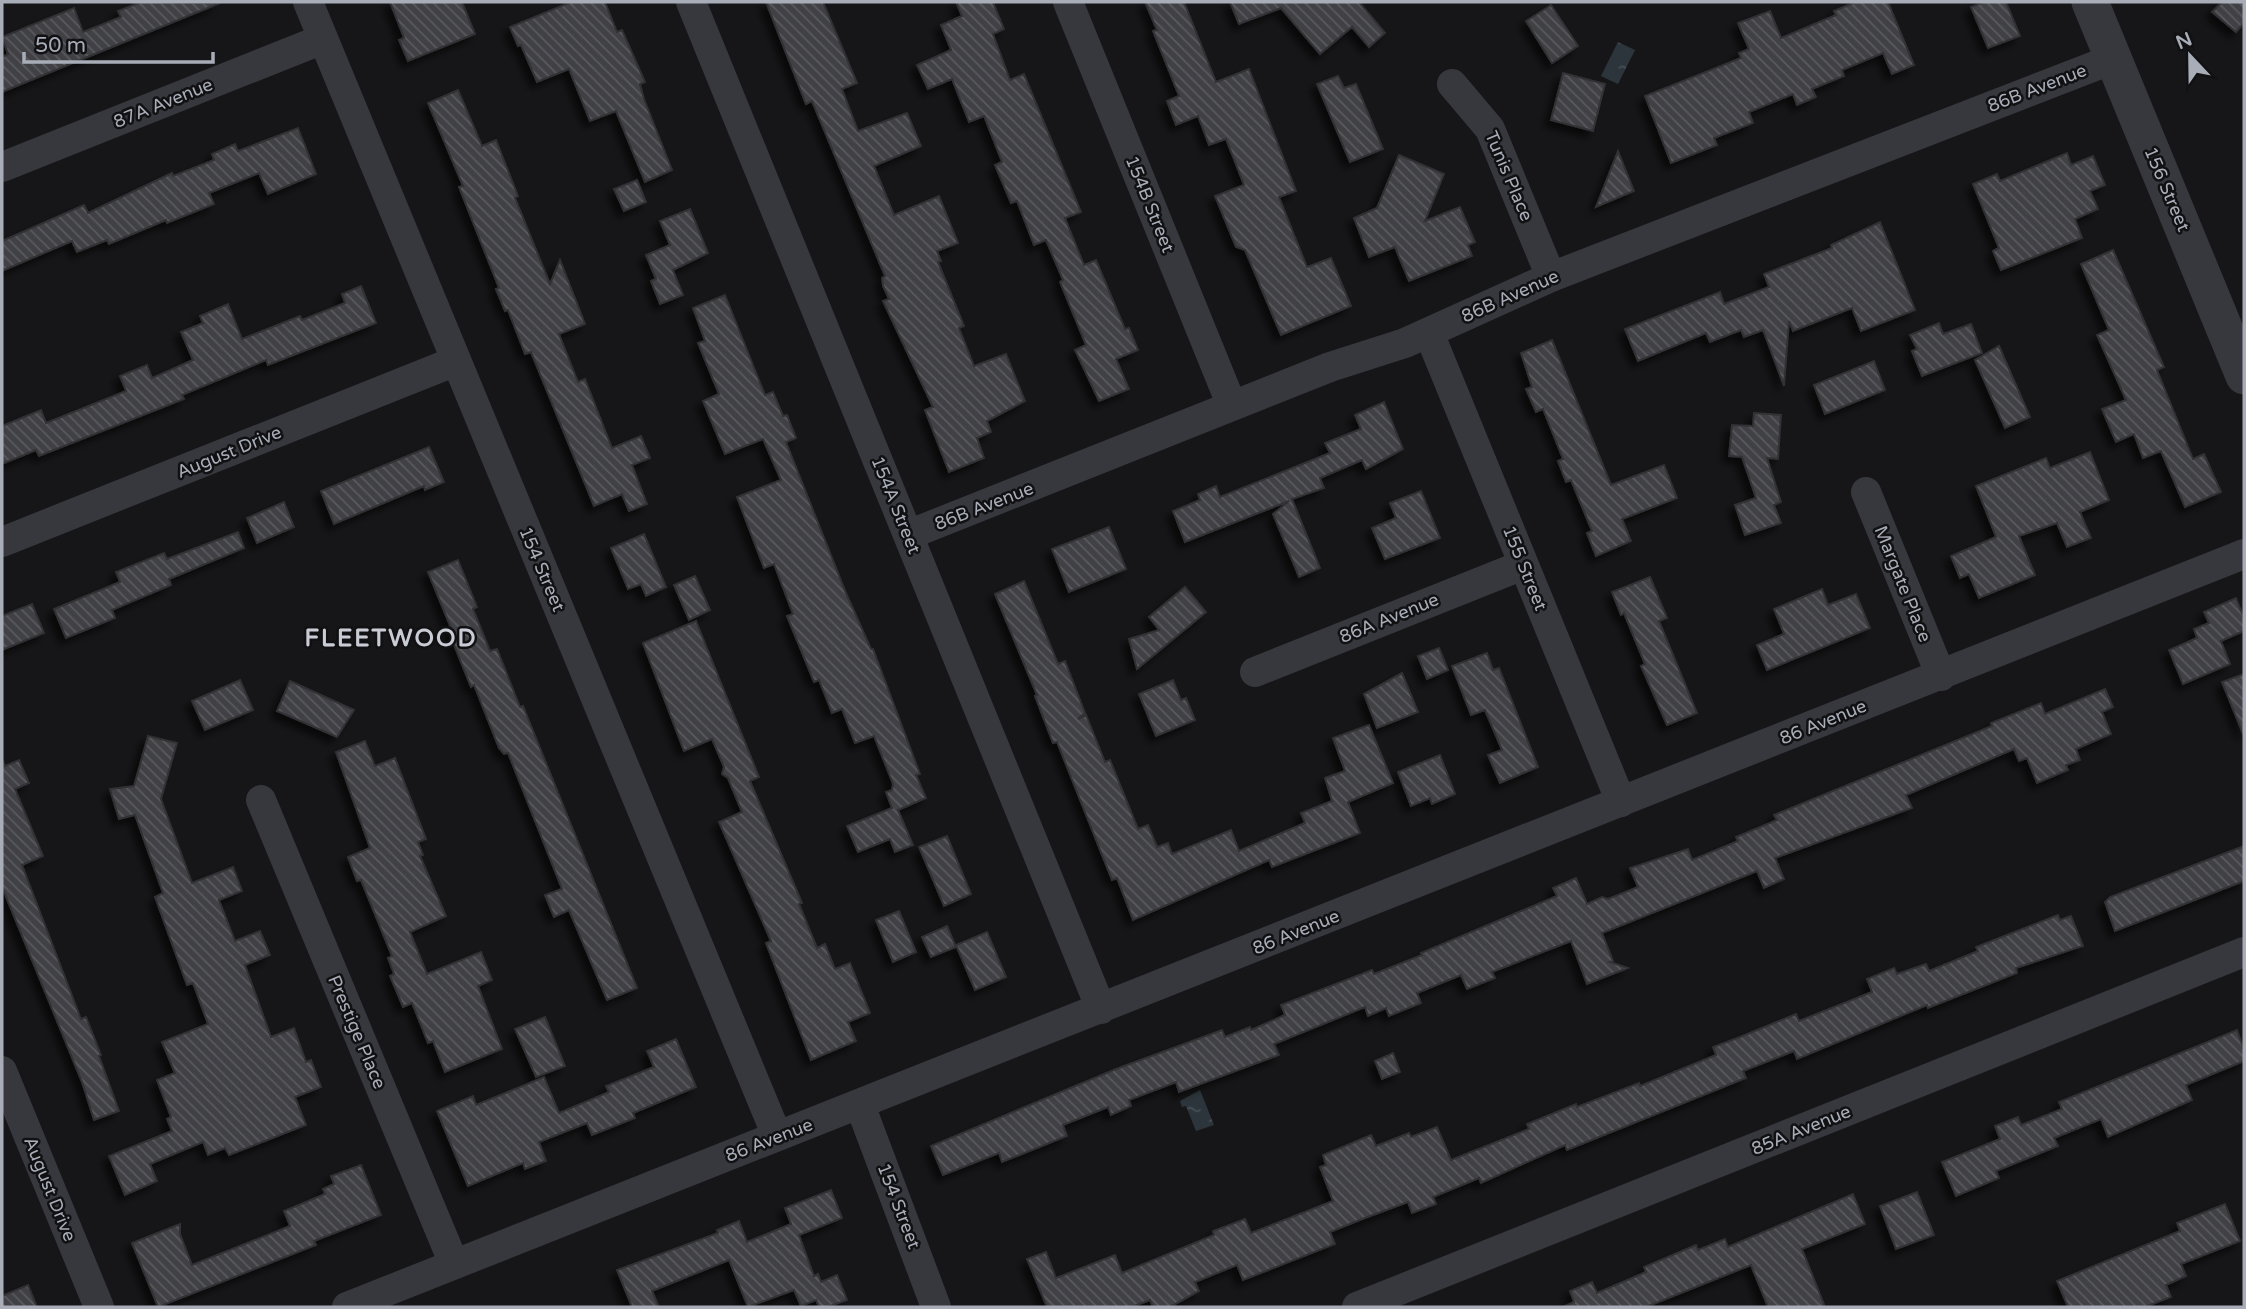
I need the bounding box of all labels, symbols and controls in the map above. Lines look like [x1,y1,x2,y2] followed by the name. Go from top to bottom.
[24,21,214,65] scale bar
[2155,21,2225,91] north arrow
[2173,28,2195,54] text: N
[35,33,86,58] text: 50 m
[1984,59,2090,117] street label: 86B Avenue
[110,73,216,133] street label: 87A Avenue
[1480,128,1538,224] street label: Tunis Place
[2139,143,2195,235] street label: 156 Street
[1121,152,1179,256] street label: 154B Street
[1458,265,1562,327] street label: 86B Avenue
[173,421,285,483] street label: August Drive
[866,453,926,557] street label: 154A Street
[931,477,1037,535] street label: 86B Avenue
[1498,522,1552,614] street label: 155 Street
[514,523,570,615] street label: 154 Street
[1870,523,1936,645] street label: Margate Place
[1336,588,1442,648] street label: 86A Avenue
[305,624,477,653] district label: FLEETWOOD
[1776,695,1870,749] street label: 86 Avenue
[1249,905,1343,959] street label: 86 Avenue
[323,972,391,1092] street label: Prestige Place
[1748,1100,1854,1160] street label: 85A Avenue
[722,1113,816,1167] street label: 86 Avenue
[19,1133,81,1245] street label: August Drive
[873,1160,925,1252] street label: 154 Street

